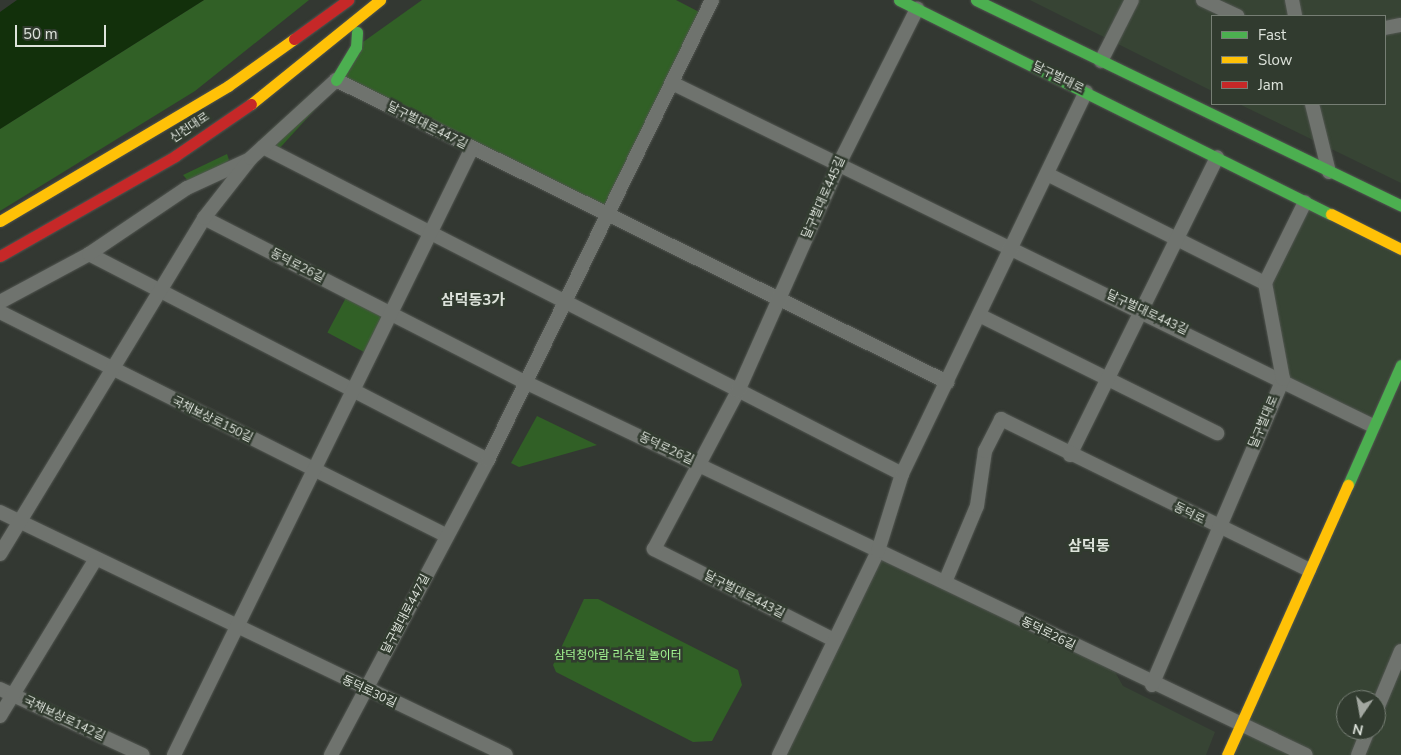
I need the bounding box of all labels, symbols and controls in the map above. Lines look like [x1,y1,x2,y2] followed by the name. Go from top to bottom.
[18,15,109,47] scale bar
[1211,15,1386,105] legend
[23,24,58,44] text: 50 m
[1258,25,1286,45] text: Fast
[1258,50,1292,70] text: Slow
[1030,59,1086,97] street label: 달구벌대로
[1258,75,1284,95] text: Jam
[385,100,469,152] street label: 달구벌대로447길
[168,110,212,146] street label: 신천대로
[800,155,848,241] street label: 달구벌대로445길
[268,246,326,286] street label: 동덕로26길
[1104,288,1190,338] street label: 달구벌대로443길
[441,292,505,310] district label: 삼덕동3가
[169,394,255,446] street label: 국채보상로150길
[1247,394,1281,450] street label: 달구벌대로
[636,430,696,468] street label: 동덕로26길
[1171,500,1207,528] street label: 동덕로
[1068,538,1110,556] district label: 삼덕동
[702,569,786,621] street label: 달구벌대로443길
[379,572,433,656] street label: 달구벌대로447길
[1019,615,1077,653] street label: 동덕로26길
[554,649,682,663] park label: 삼덕청아람 리슈빌 놀이터
[339,673,399,711] street label: 동덕로30길
[1336,690,1386,740] north arrow
[21,694,107,744] street label: 국채보상로142길
[1351,719,1365,740] text: N

